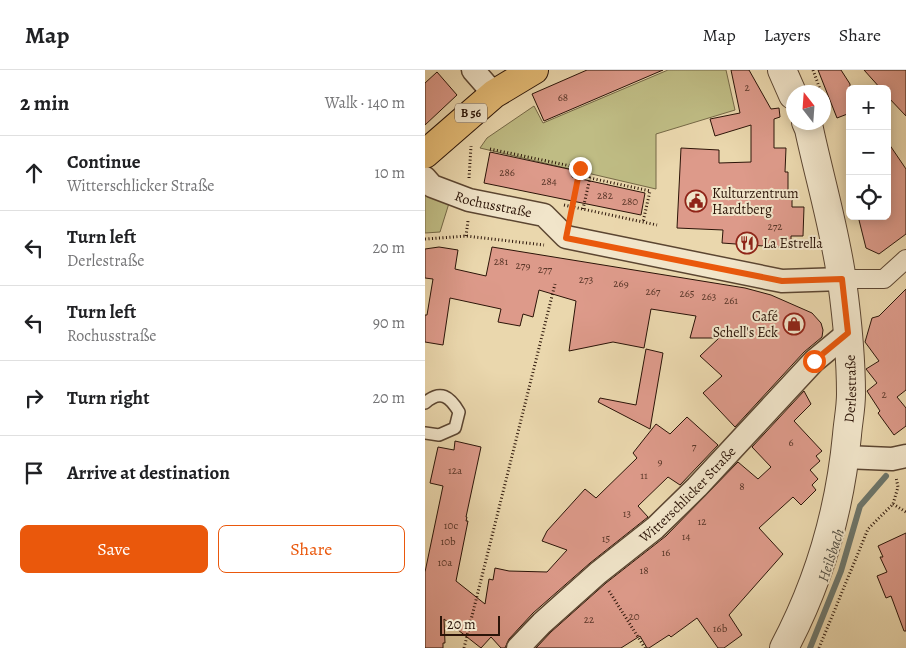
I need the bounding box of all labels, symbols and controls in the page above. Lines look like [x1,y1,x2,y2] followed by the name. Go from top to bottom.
[25,19,69,51] text: Map
[703,23,736,47] text: Map
[764,23,811,47] text: Layers
[839,23,881,47] text: Share
[744,80,750,95] house number: 2
[786,85,831,130] north arrow
[846,85,891,220] map controls
[846,85,891,130] button: +
[20,89,69,117] text: 2 min
[558,90,568,105] house number: 68
[325,92,405,114] text: Walk · 140 m
[455,104,487,122] road number: B 56
[846,130,891,175] button: −
[67,149,141,175] text: Continue
[569,157,592,180] route end
[20,159,48,187] icon: ahead
[375,162,405,184] text: 10 m
[499,165,515,180] house number: 286
[541,174,557,189] house number: 284
[67,175,215,197] text: Witterschlicker Straße
[846,175,891,220] button: locate
[712,184,799,219] place label: Kulturzentrum Hardtberg
[452,186,534,222] street label: Rochusstraße
[597,188,613,203] house number: 282
[684,189,708,213] public building icon: Kulturzentrum Hardtberg
[622,194,638,209] house number: 280
[767,219,783,234] house number: 272
[67,224,136,250] text: Turn left
[735,231,759,255] restaurant icon: La Estrella
[20,234,48,262] icon: left
[763,234,823,253] place label: La Estrella
[372,237,405,259] text: 20 m
[67,250,144,272] text: Derlestraße
[494,254,508,269] house number: 281
[516,258,530,273] house number: 279
[538,262,553,277] house number: 277
[579,272,593,287] house number: 273
[613,276,629,291] house number: 269
[646,284,661,299] house number: 267
[679,286,695,301] house number: 265
[702,289,716,304] house number: 263
[724,293,738,308] house number: 261
[67,299,136,325] text: Turn left
[713,307,778,342] place label: Café Schell's Eck
[20,309,48,337] icon: left
[373,312,405,334] text: 90 m
[782,312,806,336] shop icon: Café Schell's Eck
[67,325,156,347] text: Rochusstraße
[803,350,826,373] route start
[839,354,861,424] street label: Derlestraße
[20,384,48,412] icon: right
[67,385,149,411] text: Turn right
[372,387,405,409] text: 20 m
[881,387,887,402] house number: 2
[788,435,794,450] house number: 6
[692,439,697,454] house number: 7
[634,442,740,547] street label: Witterschlicker Straße
[657,454,663,469] house number: 9
[20,459,48,487] icon: arrive
[67,460,230,486] text: Arrive at destination
[448,463,463,478] house number: 12a
[640,468,648,483] house number: 11
[739,479,745,494] house number: 8
[623,506,631,521] house number: 13
[698,514,707,529] house number: 12
[444,518,458,533] house number: 10c
[20,525,208,573] button: Save
[218,525,405,573] button: Share
[813,526,849,584] water label: Heilsbach
[682,529,690,544] house number: 14
[602,531,611,546] house number: 15
[440,534,456,549] house number: 10b
[662,545,670,560] house number: 16
[438,555,453,570] house number: 10a
[639,563,649,578] house number: 18
[628,609,640,624] house number: 20
[584,612,594,627] house number: 22
[440,613,500,636] scale bar
[447,615,476,634] text: 20 m
[713,621,728,636] house number: 16b

